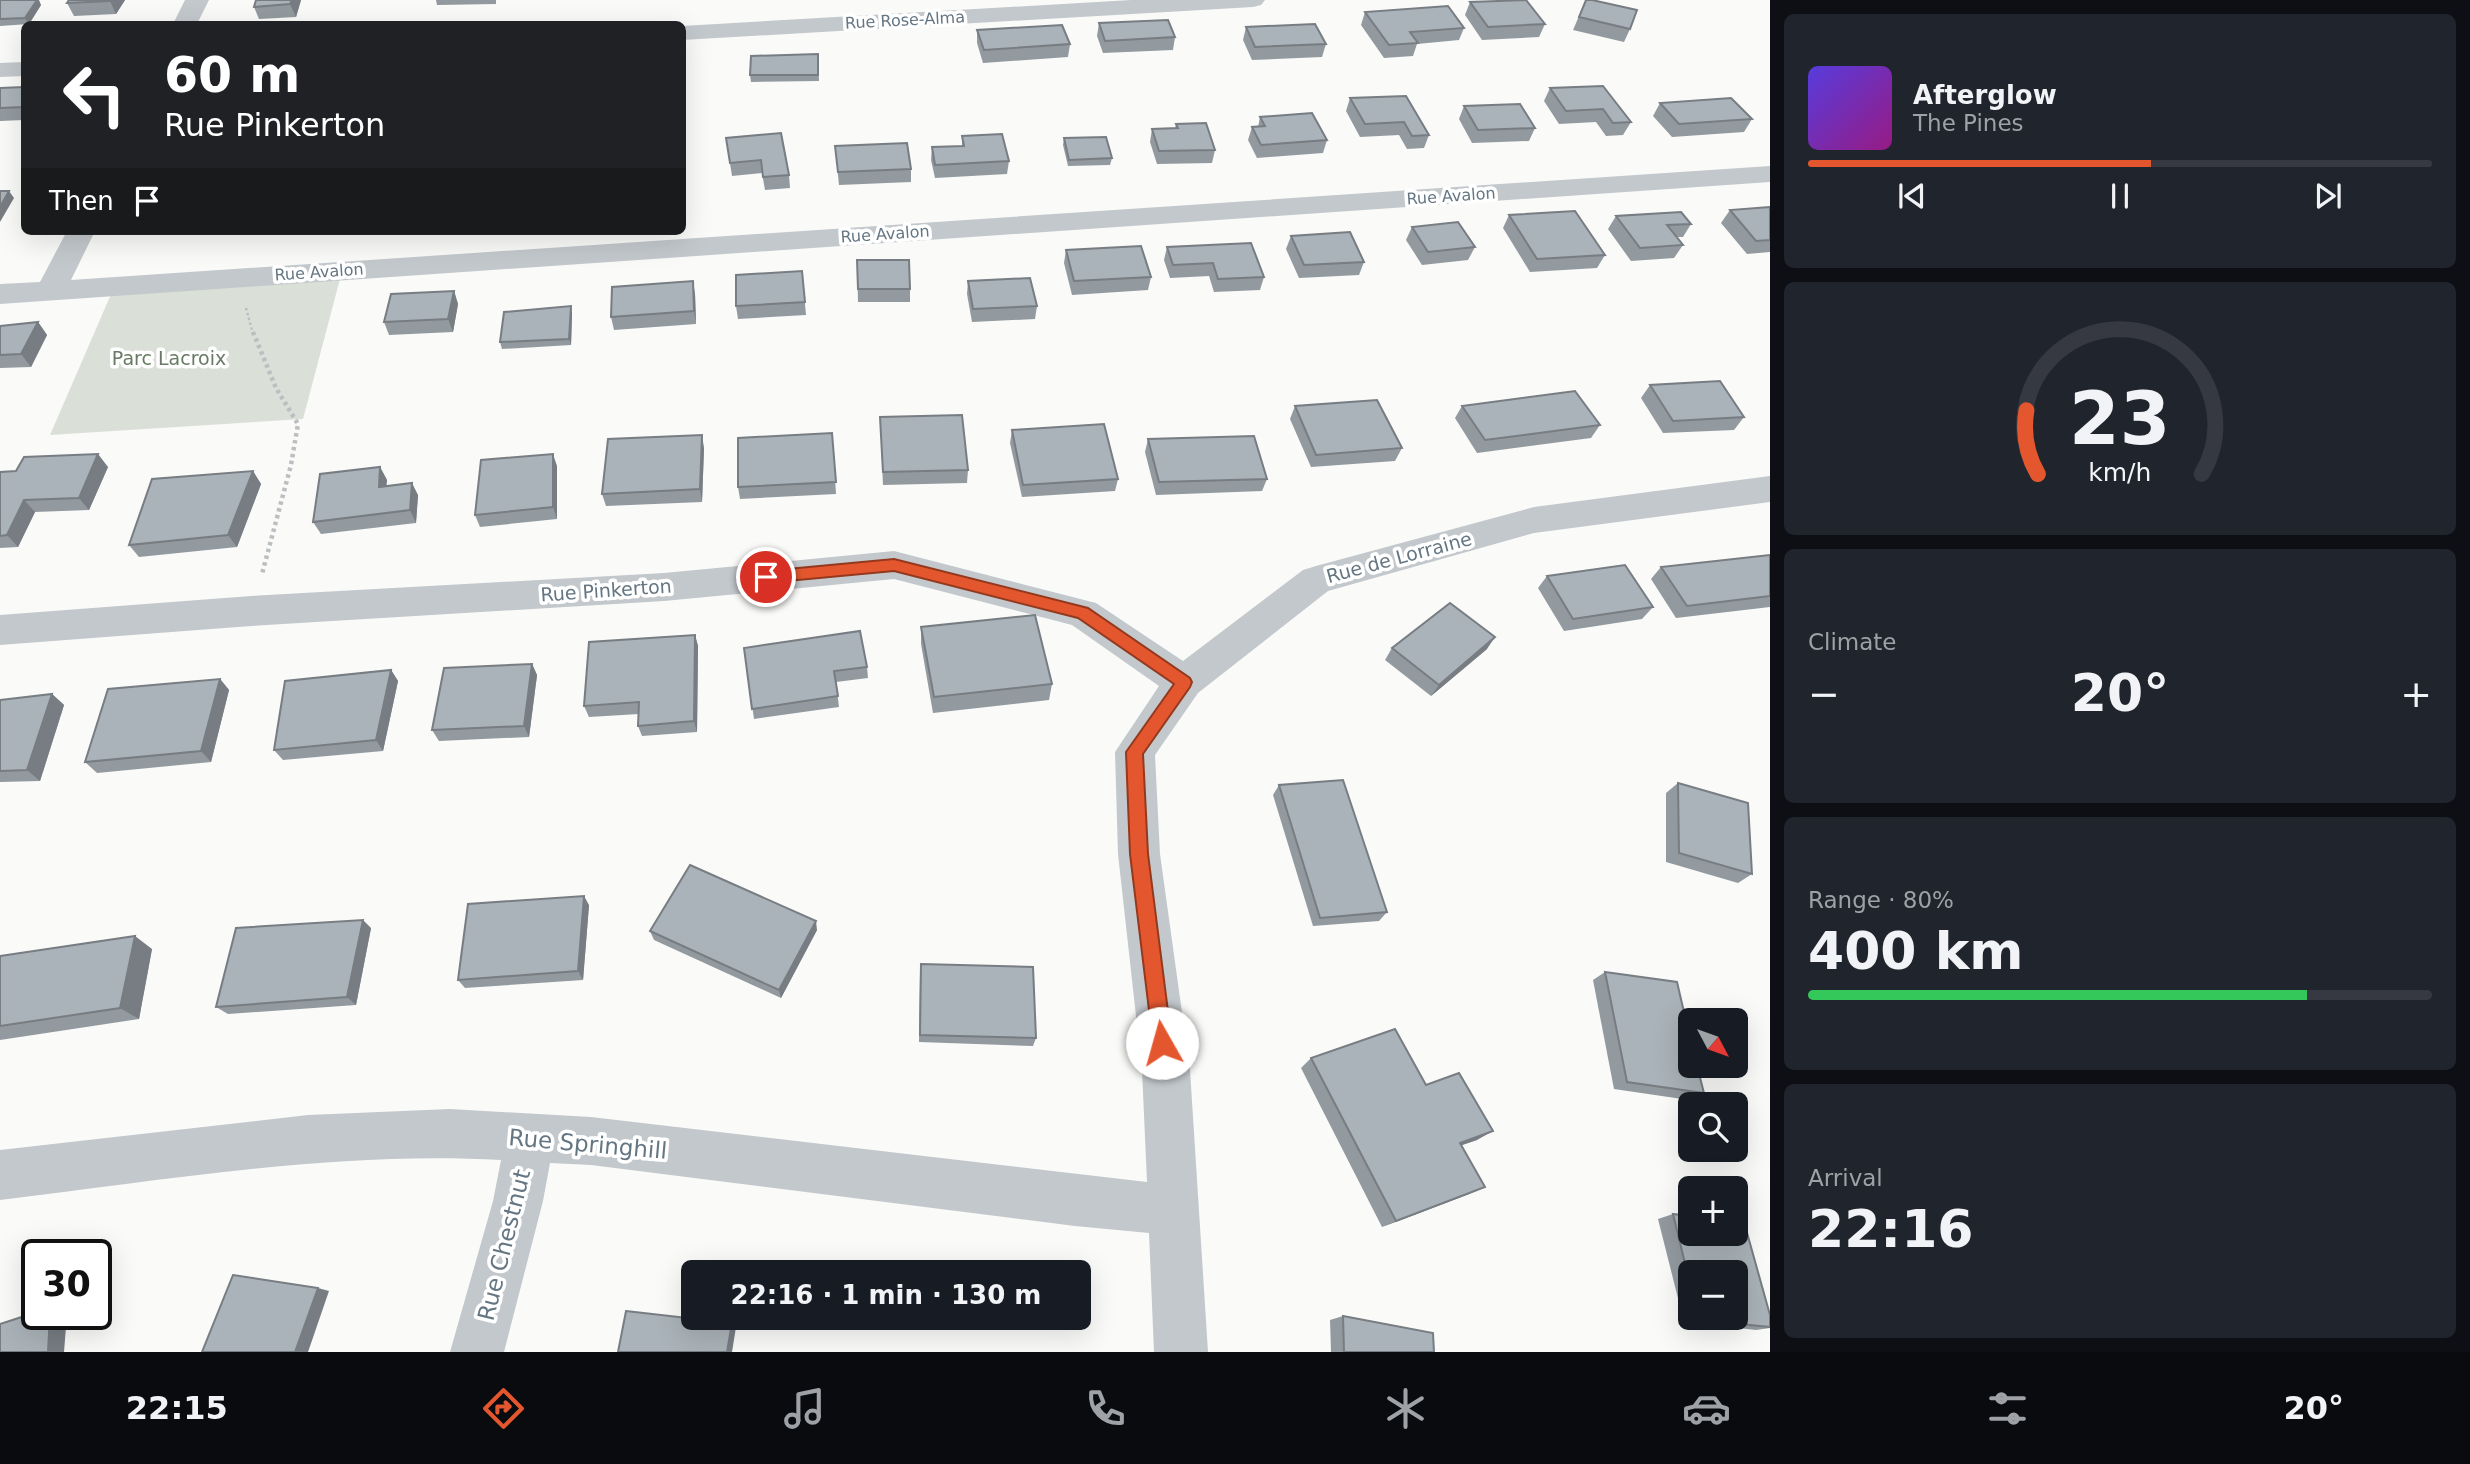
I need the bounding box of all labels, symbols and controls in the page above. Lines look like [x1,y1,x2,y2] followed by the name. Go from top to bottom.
[845,7,965,33] street label: Rue Rose-Alma
[164,47,300,104] text: 60 m
[49,49,140,140] icon: left
[1913,80,2057,110] text: Afterglow
[164,106,385,144] text: Rue Pinkerton
[1913,110,2024,136] text: The Pines
[1893,177,1931,215] icon: previous
[2101,177,2139,215] icon: pause
[2309,177,2347,215] icon: next
[128,182,166,220] icon: arrive
[1406,183,1496,209] street label: Rue Avalon
[49,186,114,216] text: Then
[840,221,930,247] street label: Rue Avalon
[274,259,364,285] street label: Rue Avalon
[112,347,226,369] park label: Parc Lacroix
[2069,377,2171,462] text: 23
[2088,458,2152,487] text: km/h
[1324,527,1474,587] street label: Rue de Lorraine
[736,547,796,607] pin
[747,558,785,596] icon: arrive
[540,574,672,606] street label: Rue Pinkerton
[1808,629,1897,655] text: Climate
[2071,663,2169,723] text: 20°
[1808,672,1840,716] text: −
[2400,672,2432,716] text: +
[1808,887,1954,913] text: Range · 80%
[1808,921,2023,981] text: 400 km
[1125,1006,1199,1080] position arrow
[1678,1008,1748,1078] north arrow
[1678,1008,1748,1330] map controls
[1678,1092,1748,1162] button: search
[508,1124,668,1164] street label: Rue Springhill
[1808,1165,1883,1191] text: Arrival
[473,1167,535,1323] street label: Rue Chestnut
[1678,1176,1748,1246] button: +
[1808,1199,1974,1259] text: 22:16
[21,1239,112,1330] speed limit sign: 30
[1678,1260,1748,1330] button: −
[731,1280,1041,1310] text: 22:16 · 1 min · 130 m
[479,1384,528,1433] icon: directions
[780,1384,829,1433] icon: music
[1081,1384,1130,1433] icon: phone
[1381,1384,1430,1433] icon: climate
[1682,1384,1731,1433] icon: car
[1983,1384,2032,1433] icon: filters
[126,1389,228,1427] text: 22:15
[2284,1389,2344,1427] text: 20°

